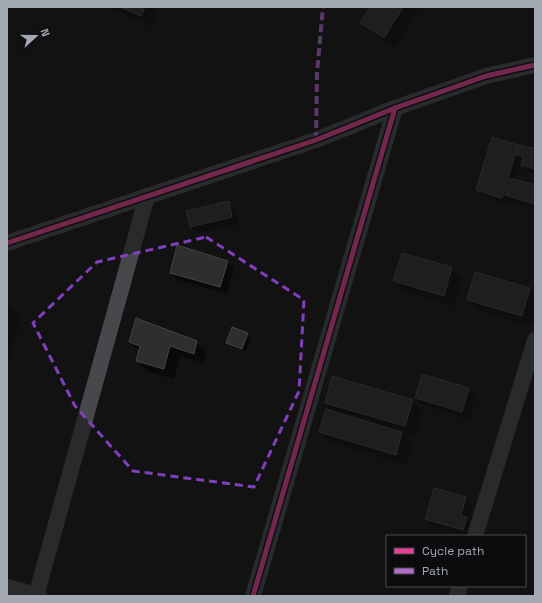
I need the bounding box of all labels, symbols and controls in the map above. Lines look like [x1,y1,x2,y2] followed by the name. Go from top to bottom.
[16,16,56,56] north arrow
[37,26,53,38] text: N
[386,535,526,587] legend
[422,543,484,559] text: Cycle path
[422,563,448,579] text: Path

